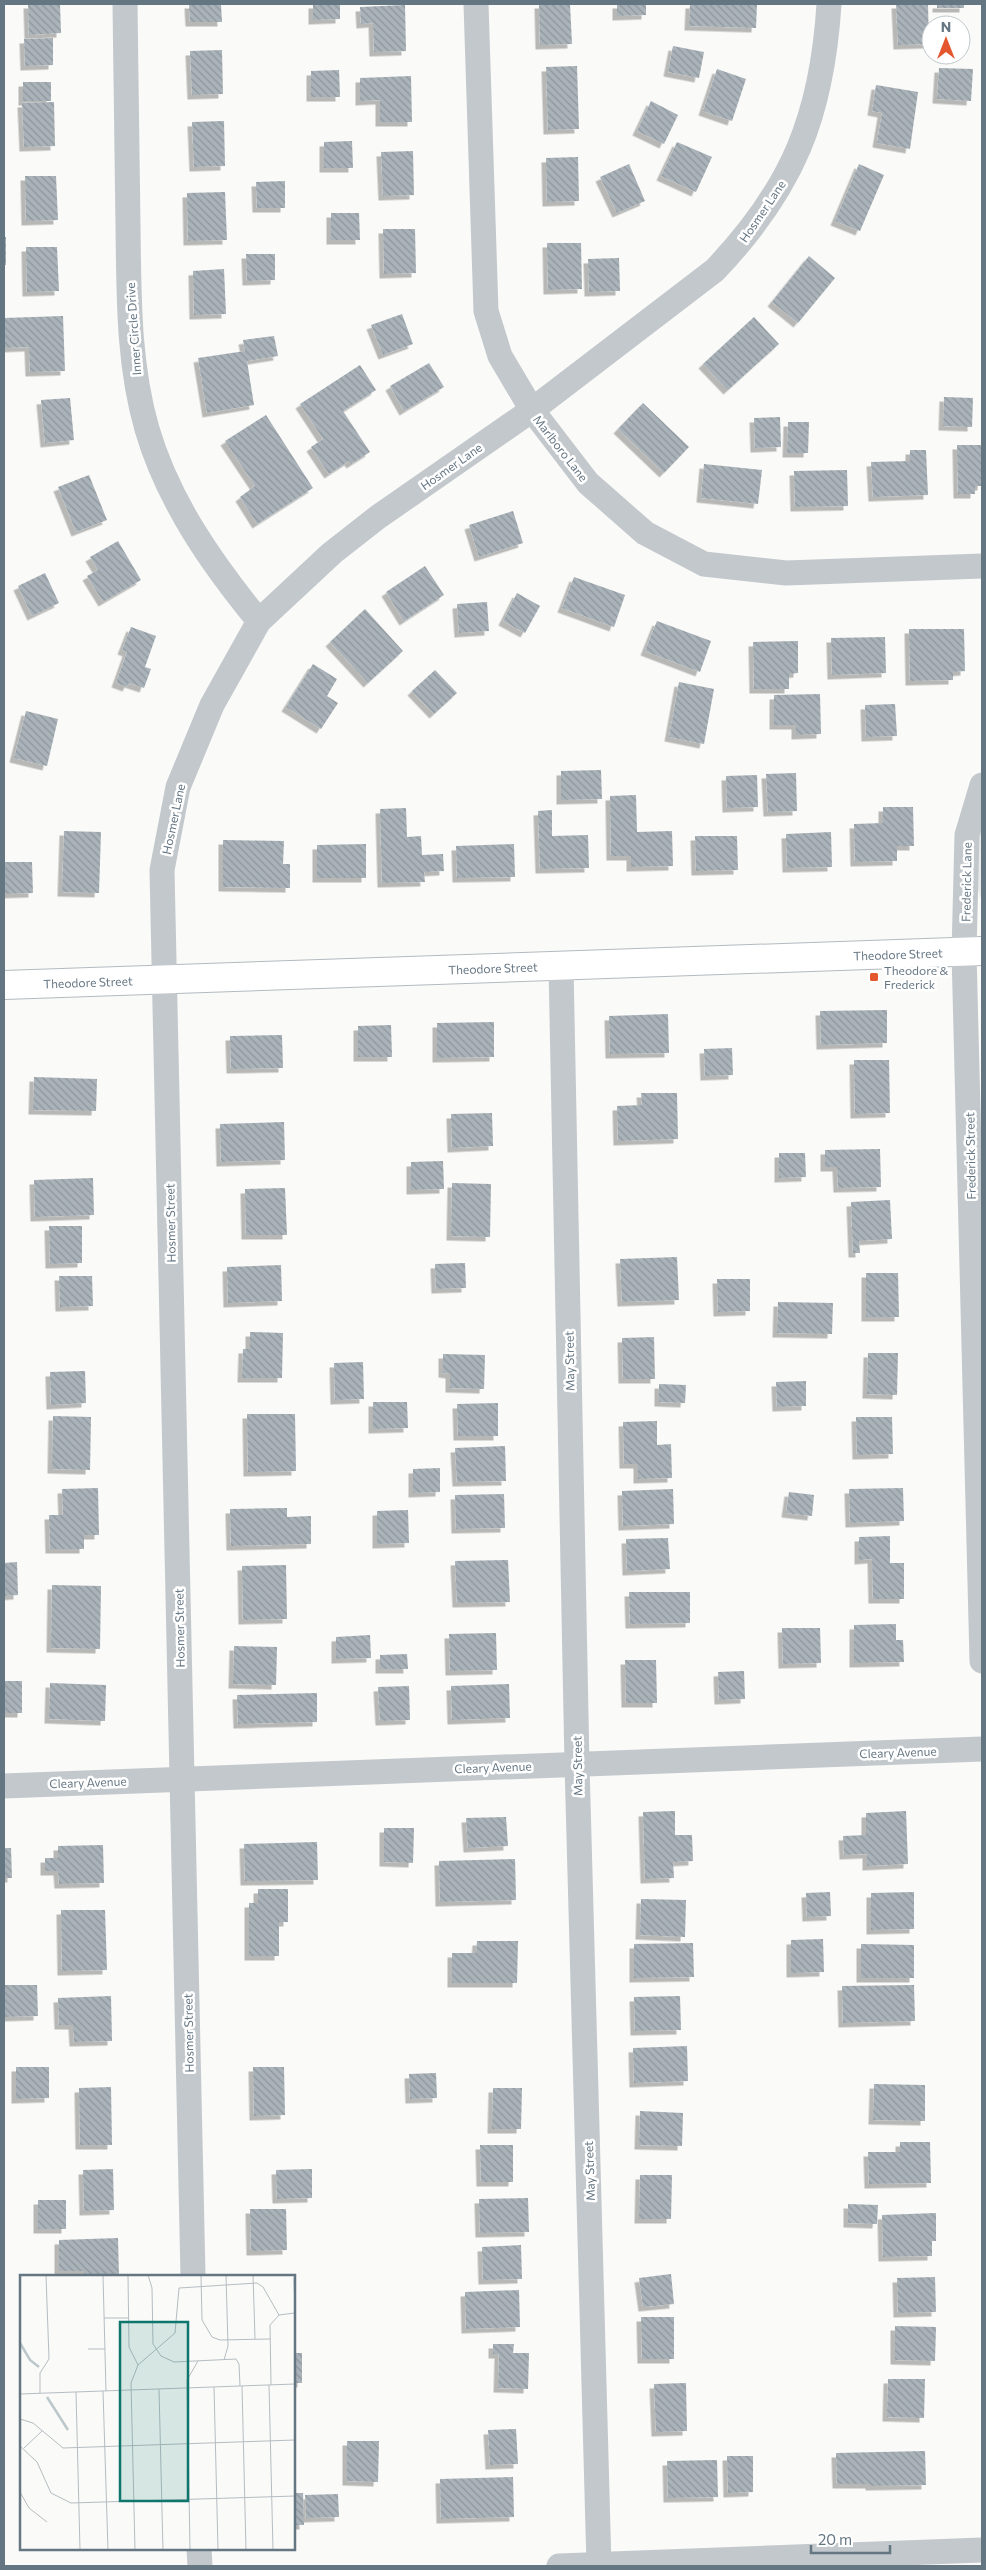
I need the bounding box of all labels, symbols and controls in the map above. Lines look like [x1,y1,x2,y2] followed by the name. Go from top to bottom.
[921,15,971,65] north arrow
[941,18,951,35] text: N
[736,177,788,245] street label: Hosmer Lane
[123,282,143,376] street label: Inner Circle Drive
[531,412,591,484] street label: Marlboro Lane
[418,440,484,492] street label: Hosmer Lane
[159,782,187,856] street label: Hosmer Lane
[958,842,974,922] street label: Frederick Lane
[853,945,943,963] street label: Theodore Street
[448,959,538,977] street label: Theodore Street
[884,963,948,991] place label: Theodore & Frederick
[868,971,880,983] marker: Theodore & Frederick
[43,973,133,991] street label: Theodore Street
[962,1112,978,1200] street label: Frederick Street
[162,1183,178,1263] street label: Hosmer Street
[561,1331,577,1391] street label: May Street
[171,1588,187,1668] street label: Hosmer Street
[569,1736,585,1796] street label: May Street
[859,1744,937,1760] street label: Cleary Avenue
[454,1759,532,1775] street label: Cleary Avenue
[49,1774,127,1790] street label: Cleary Avenue
[180,1993,196,2073] street label: Hosmer Street
[581,2141,597,2201] street label: May Street
[20,2275,295,2550] inset map
[811,2522,890,2554] scale bar
[818,2530,852,2548] text: 20 m

